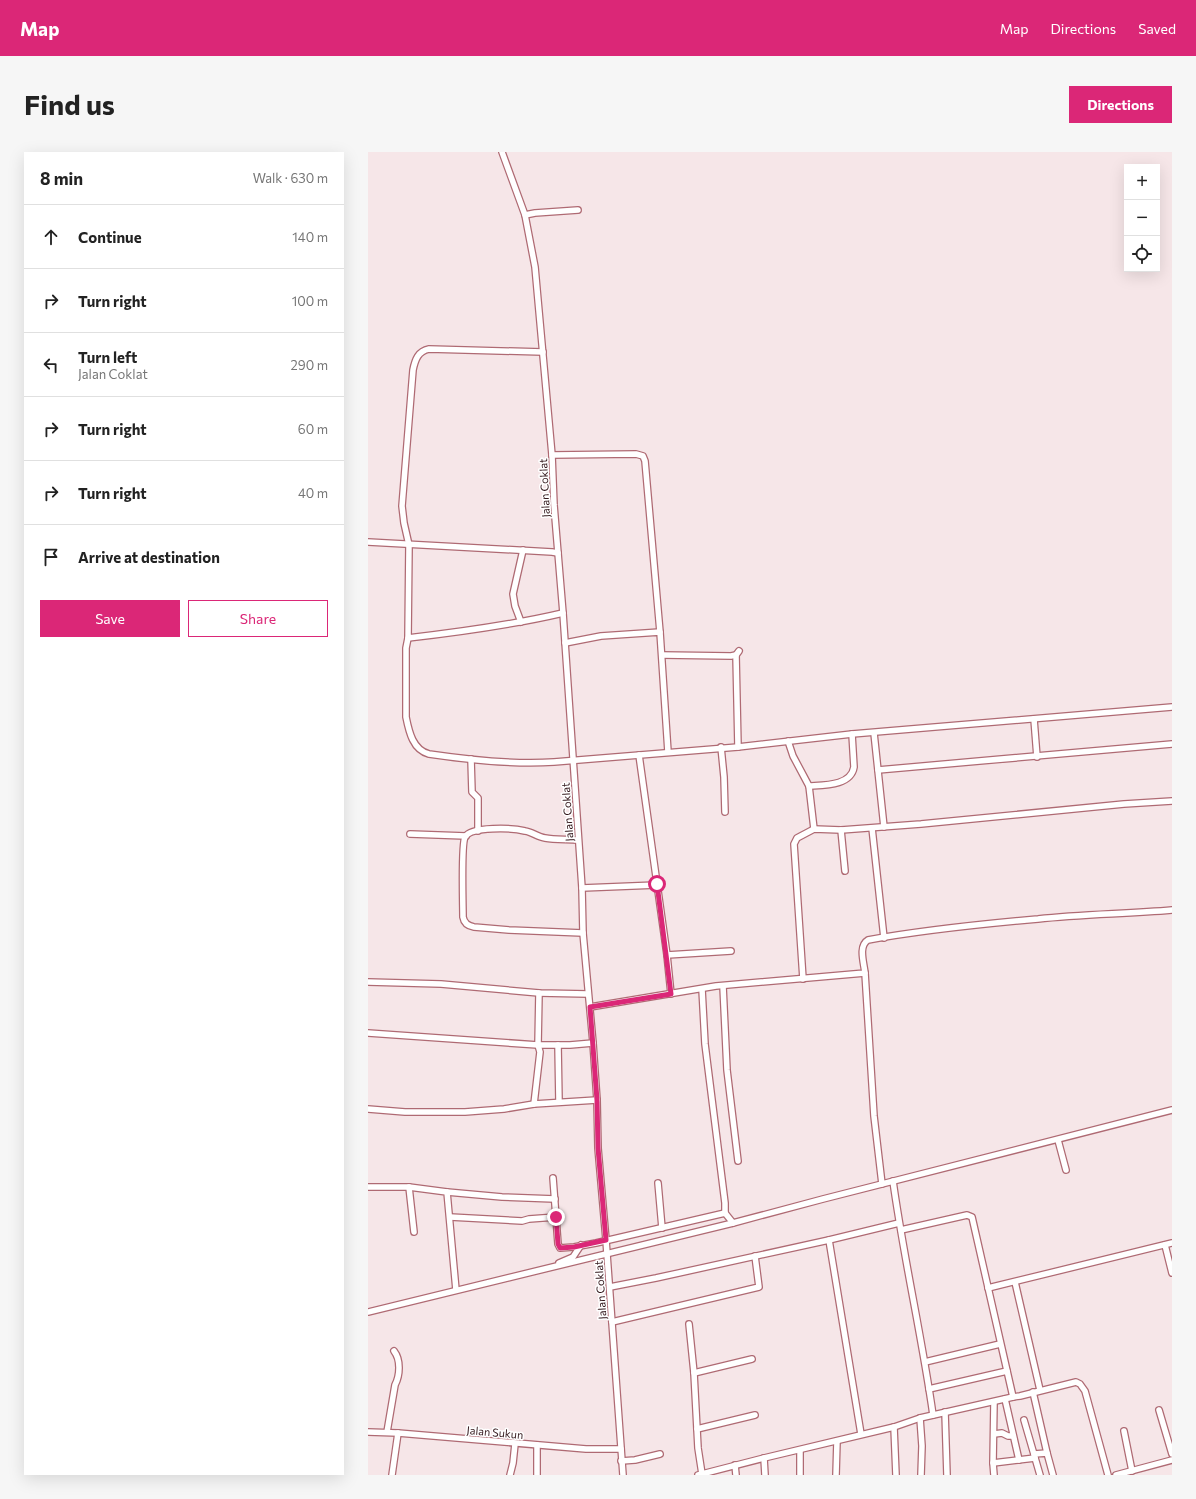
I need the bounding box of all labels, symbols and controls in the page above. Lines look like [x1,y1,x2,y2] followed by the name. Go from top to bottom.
[20,17,59,40] text: Map
[1000,20,1029,37] text: Map
[1051,20,1116,37] text: Directions
[1138,20,1176,37] text: Saved
[1069,86,1172,123] button: Directions
[24,87,115,121] text: Find us
[1124,164,1160,272] map controls
[1124,164,1160,200] button: +
[40,168,83,189] text: 8 min
[253,170,328,186] text: Walk · 630 m
[1124,200,1160,236] button: −
[40,226,62,248] icon: ahead
[78,228,142,246] text: Continue
[292,229,328,245] text: 140 m
[1124,236,1160,272] button: locate
[40,290,62,312] icon: right
[78,292,147,310] text: Turn right
[292,293,328,309] text: 100 m
[78,348,137,366] text: Turn left
[40,354,62,376] icon: left
[291,357,328,373] text: 290 m
[78,366,148,382] text: Jalan Coklat
[40,418,62,440] icon: right
[78,420,147,438] text: Turn right
[298,421,328,437] text: 60 m
[536,458,553,518] street label: Jalan Coklat
[40,482,62,504] icon: right
[78,484,147,502] text: Turn right
[298,485,328,501] text: 40 m
[40,546,62,568] icon: arrive
[78,548,220,566] text: Arrive at destination
[40,600,180,637] button: Save
[188,600,328,637] button: Share
[558,782,577,842] street label: Jalan Coklat
[648,875,666,893] route start
[547,1208,565,1226] route end
[591,1260,610,1320] street label: Jalan Coklat
[466,1423,524,1442] street label: Jalan Sukun

